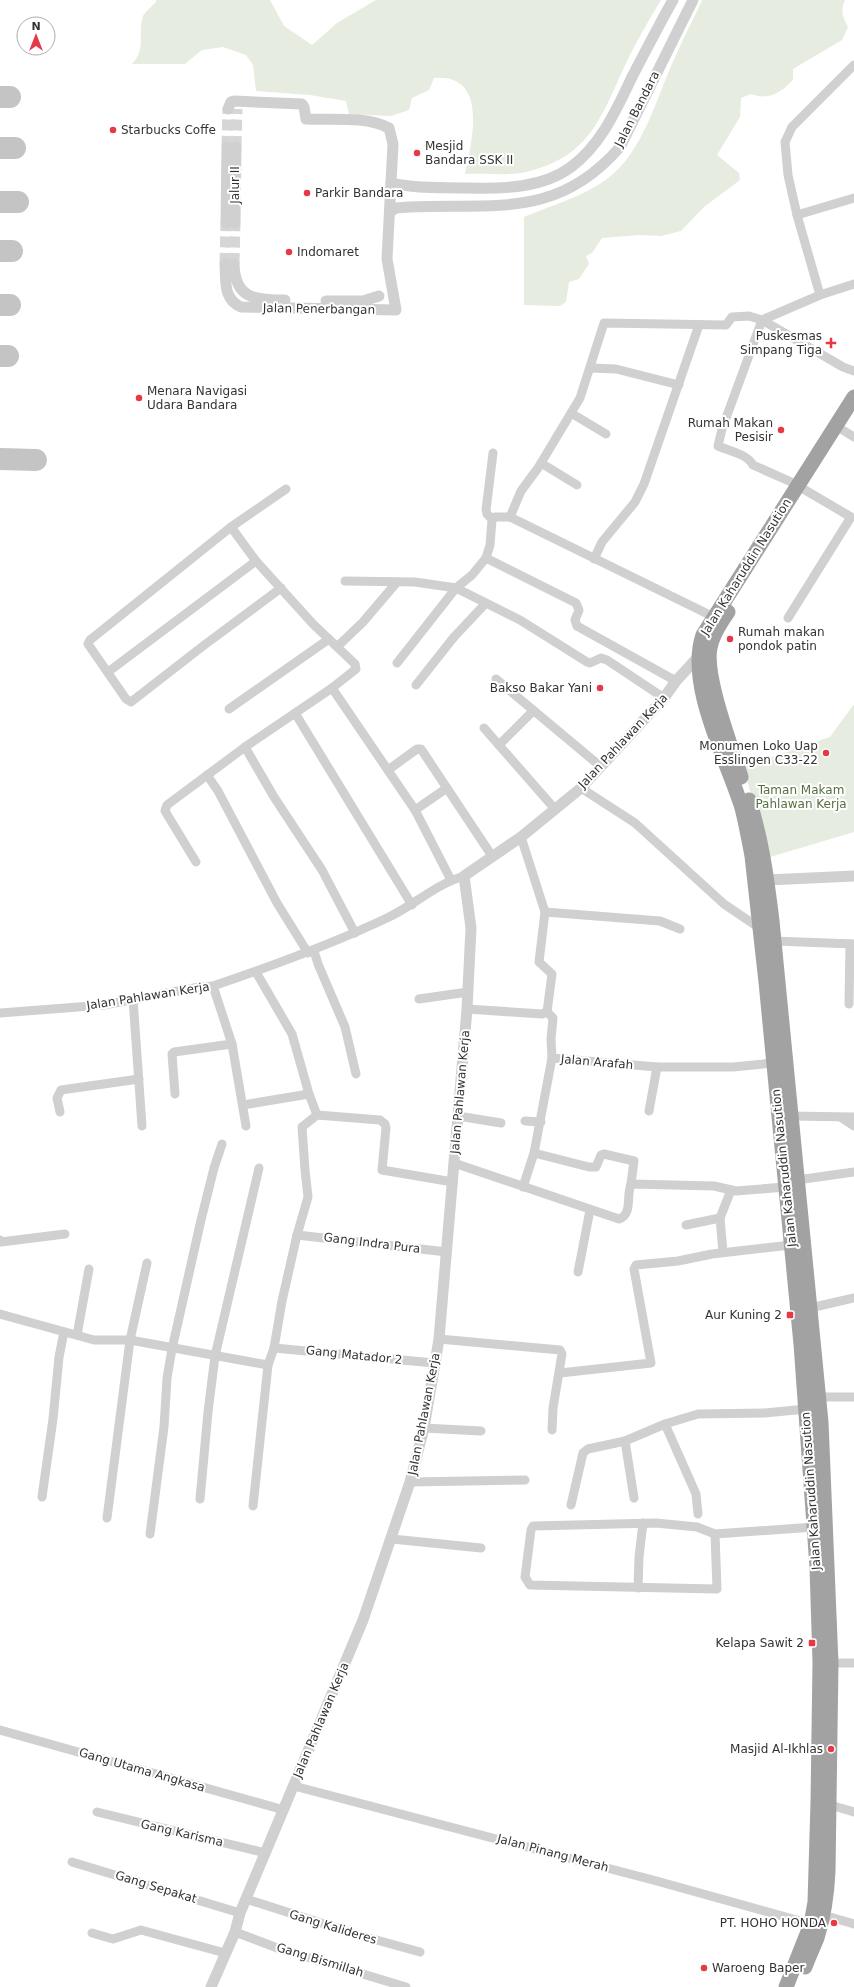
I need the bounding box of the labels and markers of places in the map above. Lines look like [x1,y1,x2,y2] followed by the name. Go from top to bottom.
[121,123,216,137] place label: Starbucks Coffe
[108,125,118,135] marker: Starbucks Coffe
[425,139,513,167] place label: Mesjid Bandara SSK II
[412,148,422,158] marker: Mesjid Bandara SSK II
[315,186,403,200] place label: Parkir Bandara
[302,188,312,198] marker: Parkir Bandara
[297,245,359,259] place label: Indomaret
[284,247,294,257] marker: Indomaret
[740,329,822,357] place label: Puskesmas Simpang Tiga
[825,337,837,349] marker: Puskesmas Simpang Tiga
[147,384,247,412] place label: Menara Navigasi Udara Bandara
[134,393,144,403] marker: Menara Navigasi Udara Bandara
[688,416,773,444] place label: Rumah Makan Pesisir
[776,425,786,435] marker: Rumah Makan Pesisir
[738,625,825,653] place label: Rumah makan pondok patin
[725,634,735,644] marker: Rumah makan pondok patin
[490,681,592,695] place label: Bakso Bakar Yani
[595,683,605,693] marker: Bakso Bakar Yani
[699,739,818,767] place label: Monumen Loko Uap Esslingen C33-22
[821,748,831,758] marker: Monumen Loko Uap Esslingen C33-22
[705,1308,782,1322] place label: Aur Kuning 2
[785,1310,795,1320] marker: Aur Kuning 2
[716,1636,804,1650] place label: Kelapa Sawit 2
[807,1638,817,1648] marker: Kelapa Sawit 2
[730,1742,823,1756] place label: Masjid Al-Ikhlas
[826,1744,836,1754] marker: Masjid Al-Ikhlas
[720,1916,827,1930] place label: PT. HOHO HONDA
[829,1918,839,1928] marker: PT. HOHO HONDA
[712,1961,804,1975] place label: Waroeng Baper
[699,1963,709,1973] marker: Waroeng Baper

